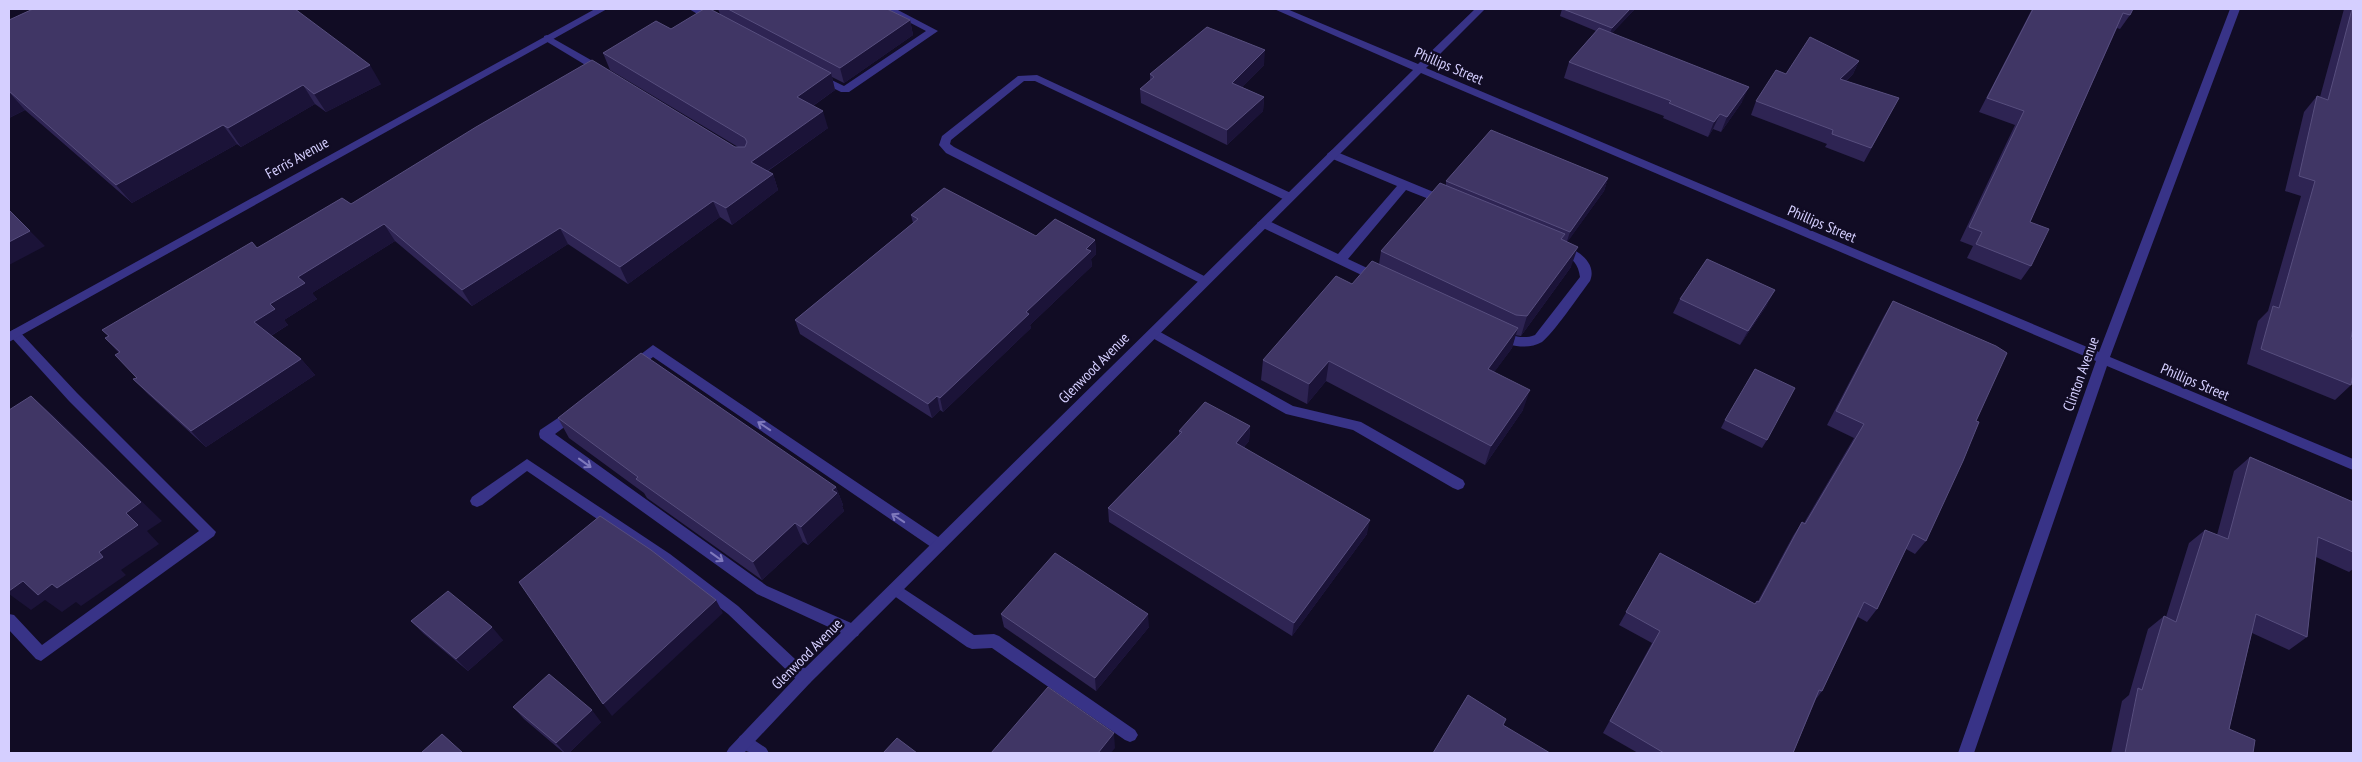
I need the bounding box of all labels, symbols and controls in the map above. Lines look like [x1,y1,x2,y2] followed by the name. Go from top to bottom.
[1412,43,1486,88] street label: Phillips Street
[262,132,332,183] street label: Ferris Avenue
[1785,201,1859,246] street label: Phillips Street
[1054,328,1133,407] street label: Glenwood Avenue
[2058,334,2103,414] street label: Clinton Avenue
[2158,359,2232,404] street label: Phillips Street
[758,421,772,431] one-way arrow
[578,457,591,468] one-way arrow
[892,513,906,523] one-way arrow
[710,552,724,562] one-way arrow
[767,614,846,693] street label: Glenwood Avenue

